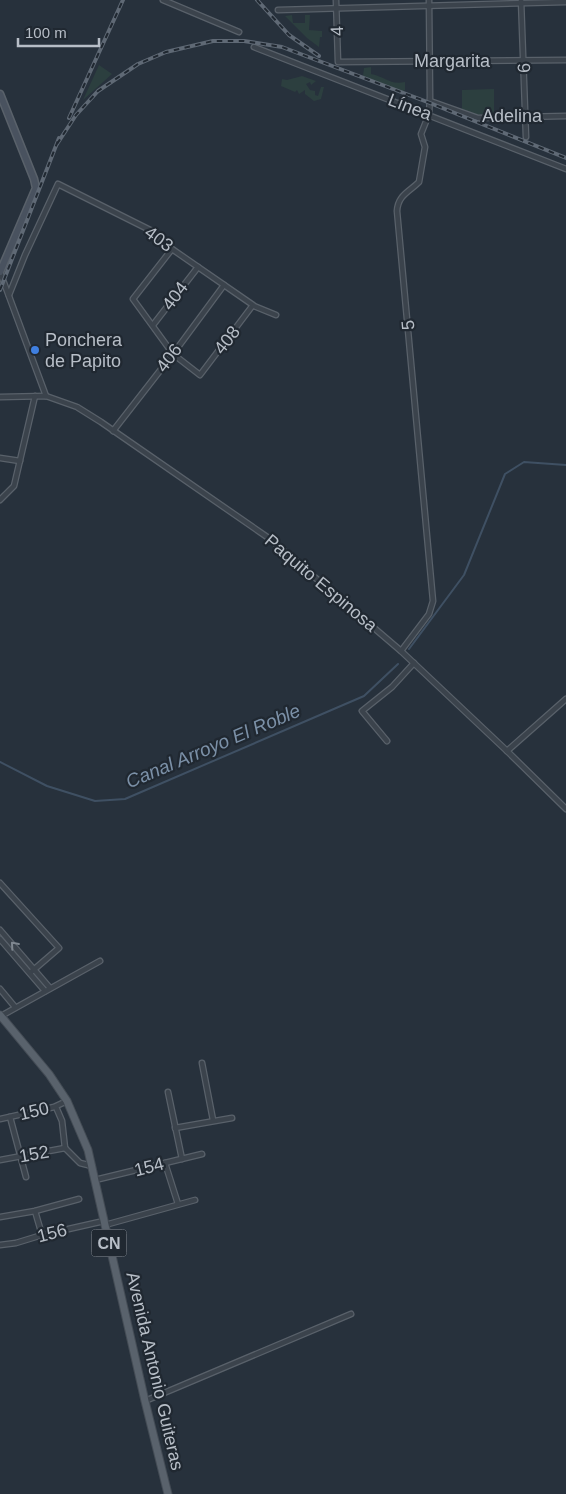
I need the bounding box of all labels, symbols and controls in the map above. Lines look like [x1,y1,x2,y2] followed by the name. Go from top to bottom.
[18,15,99,47] scale bar
[25,24,67,41] text: 100 m
[327,26,347,36] street label: 4
[414,51,491,71] street label: Margarita
[514,63,534,73] street label: 6
[385,90,436,125] street label: Línea
[482,106,543,126] street label: Adelina
[141,222,177,256] street label: 403
[158,278,192,314] street label: 404
[398,319,418,331] street label: 5
[210,322,244,358] street label: 408
[45,330,123,371] place label: Ponchera de Papito
[152,340,186,376] street label: 406
[29,344,41,356] marker: Ponchera de Papito
[261,530,382,636] street label: Paquito Espinosa
[123,700,303,792] water label: Canal Arroyo El Roble
[11,942,20,951] one-way arrow
[17,1098,51,1124] street label: 150
[17,1142,51,1166] street label: 152
[132,1154,166,1180] street label: 154
[35,1220,69,1246] street label: 156
[92,1230,126,1256] road number: CN
[122,1270,188,1472] street label: Avenida Antonio Guiteras

